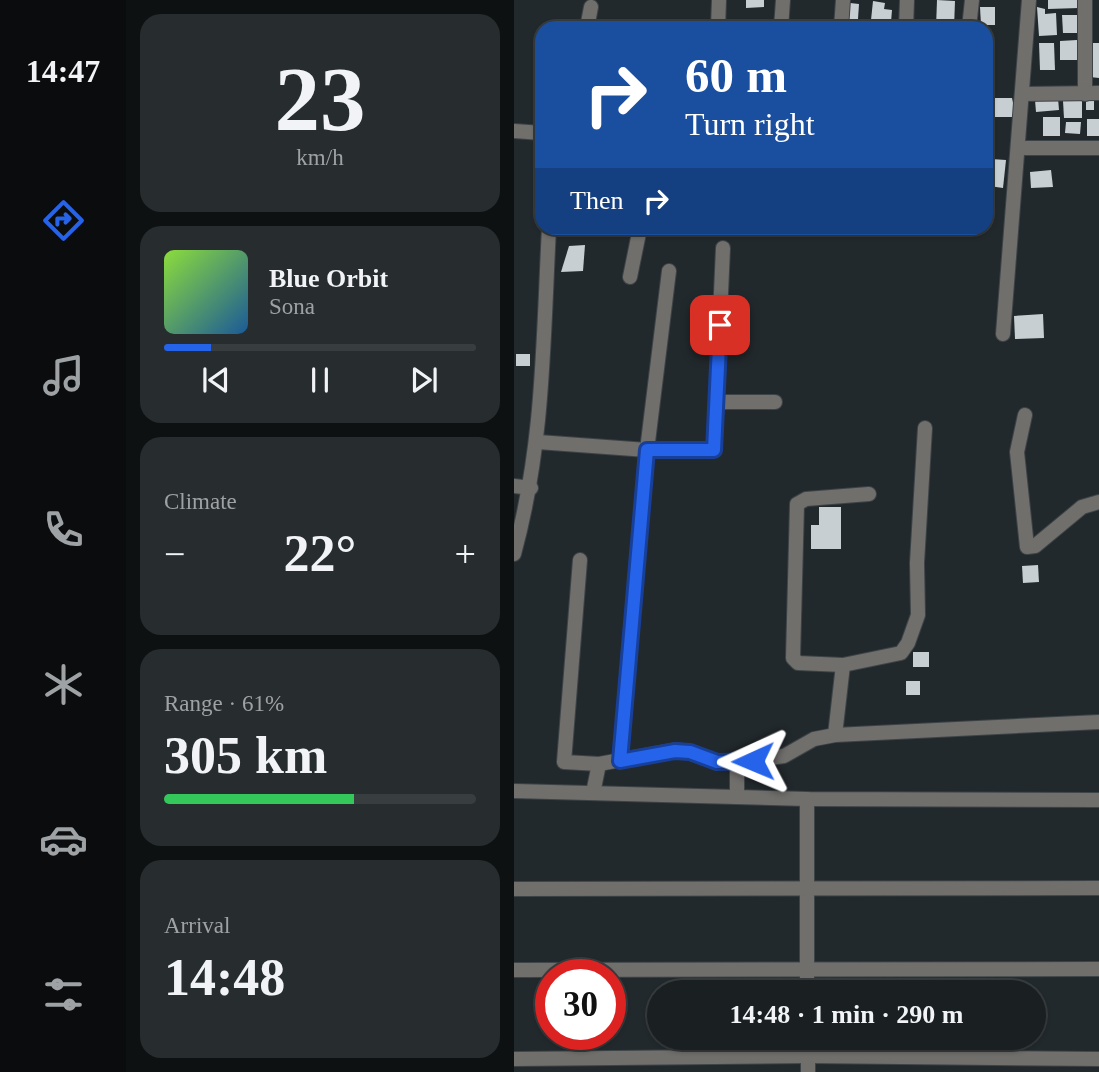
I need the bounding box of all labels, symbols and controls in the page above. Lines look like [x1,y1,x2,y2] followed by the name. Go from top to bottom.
[685,48,787,103] text: 60 m
[275,49,366,150] text: 23
[570,49,661,140] icon: right
[26,53,100,89] text: 14:47
[685,106,815,142] text: Turn right
[296,145,344,170] text: km/h
[637,182,675,220] icon: right
[570,186,623,215] text: Then
[39,196,88,245] icon: directions
[269,264,388,293] text: Blue Orbit
[269,294,315,319] text: Sona
[690,295,750,355] pin
[701,306,739,344] icon: arrive
[39,351,88,400] icon: music
[197,361,235,399] icon: previous
[301,361,339,399] icon: pause
[405,361,443,399] icon: next
[164,489,237,514] text: Climate
[39,505,88,554] icon: phone
[284,525,356,582] text: 22°
[164,533,185,575] text: −
[455,533,476,575] text: +
[39,660,88,709] icon: climate
[164,691,284,716] text: Range · 61%
[716,724,790,798] position arrow
[164,727,327,784] text: 305 km
[39,815,88,864] icon: car
[164,913,230,938] text: Arrival
[164,949,285,1006] text: 14:48
[535,959,626,1050] speed limit sign: 30
[39,970,88,1019] icon: filters
[730,1000,964,1029] text: 14:48 · 1 min · 290 m

